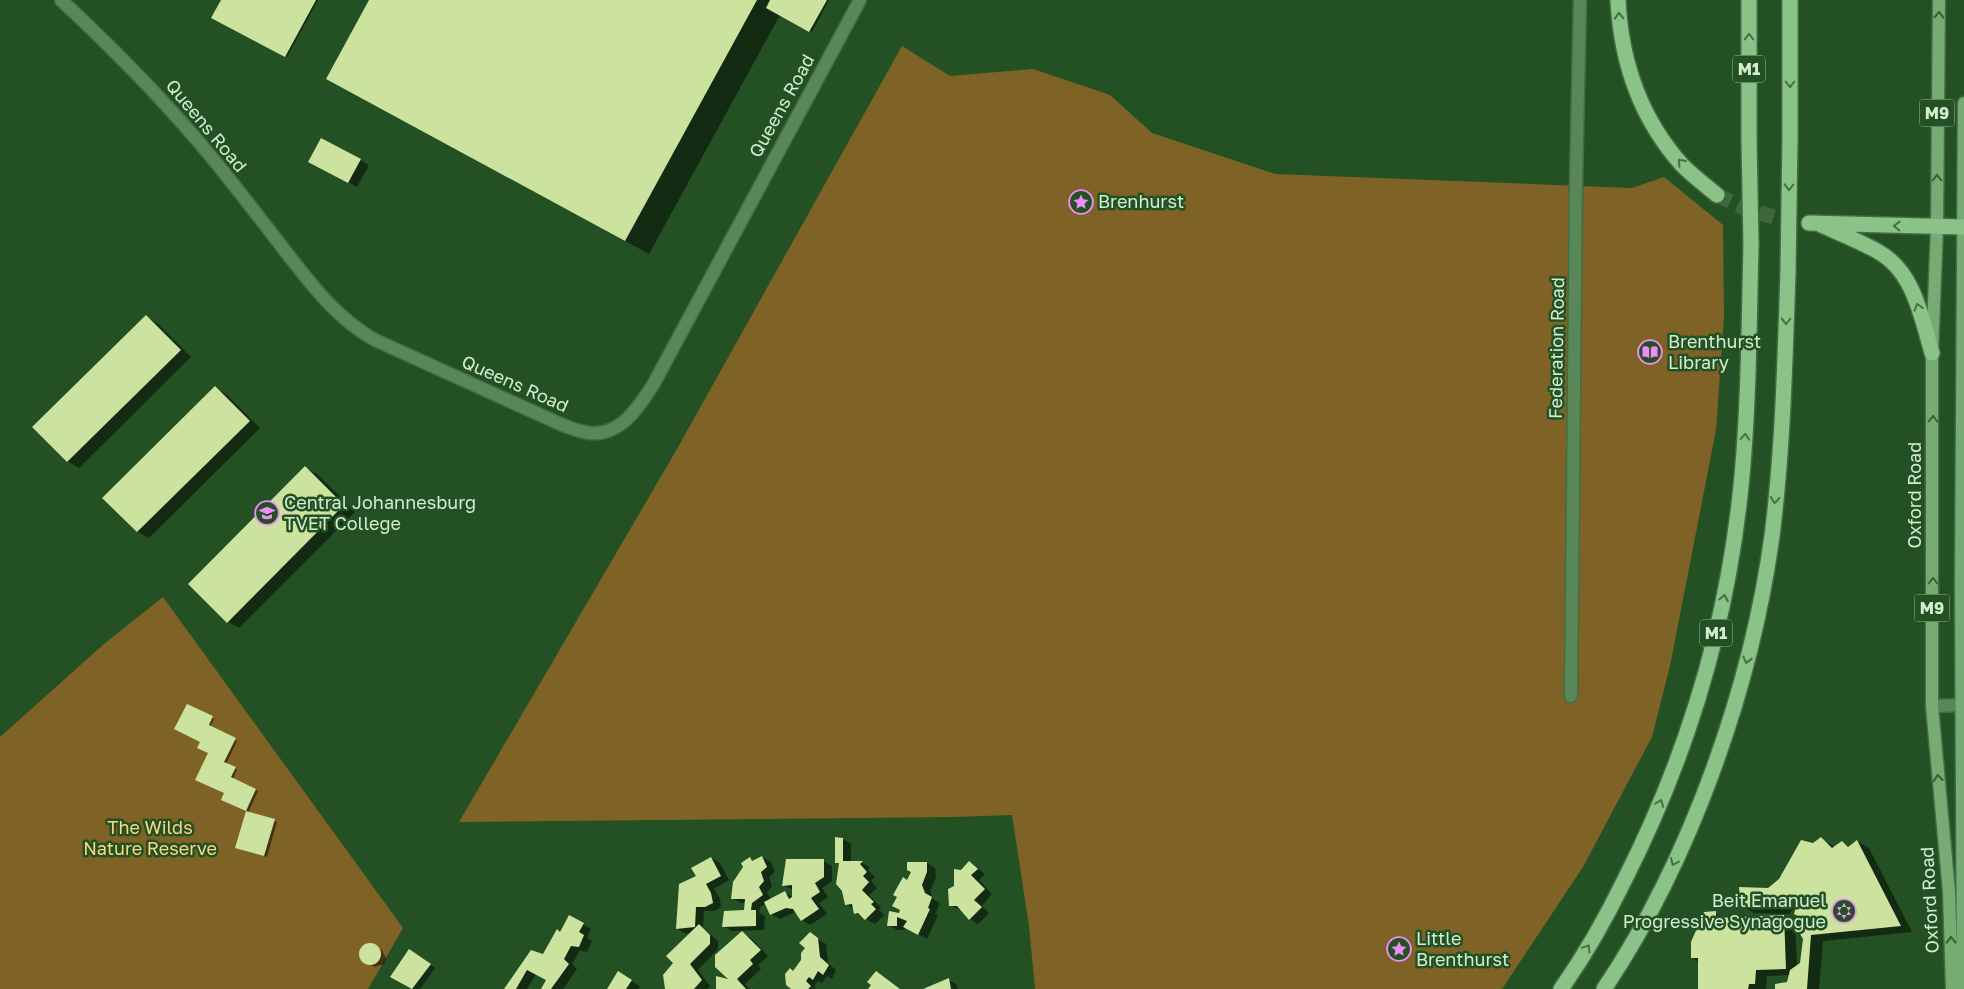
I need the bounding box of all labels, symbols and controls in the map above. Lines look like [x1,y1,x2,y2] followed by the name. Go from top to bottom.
[1934,11,1944,19] one-way arrow
[1614,12,1624,20] one-way arrow
[1744,33,1754,41] one-way arrow
[744,50,818,161] street label: Queens Road
[1733,56,1765,82] road number: M1
[162,75,252,176] street label: Queens Road
[1785,80,1795,88] one-way arrow
[1920,100,1954,126] road number: M9
[1678,159,1687,168] one-way arrow
[1932,174,1942,182] one-way arrow
[1784,183,1795,191] one-way arrow
[1068,189,1094,215] place icon: Brenhurst
[1098,190,1184,212] place label: Brenhurst
[1892,221,1900,231] one-way arrow
[1544,277,1568,419] street label: Federation Road
[1914,303,1924,311] one-way arrow
[1781,318,1791,325] one-way arrow
[1668,330,1761,373] place label: Brenthurst Library
[1637,339,1663,365] library icon: Brenthurst Library
[459,350,572,416] street label: Queens Road
[1928,414,1938,422] one-way arrow
[1739,433,1750,441] one-way arrow
[1903,442,1925,548] street label: Oxford Road
[284,491,476,534] place label: Central Johannesburg TVET College
[1770,497,1781,505] one-way arrow
[254,500,280,526] school or university icon: Central Johannesburg TVET College
[1928,577,1938,584] one-way arrow
[1718,593,1728,602] one-way arrow
[1914,594,1950,622] road number: M9
[1700,620,1732,646] road number: M1
[1742,656,1752,664] one-way arrow
[1933,774,1944,782] one-way arrow
[1654,799,1665,808] one-way arrow
[83,816,217,859] park label: The Wilds Nature Reserve
[1915,846,1943,954] street label: Oxford Road
[1669,857,1680,866] one-way arrow
[1623,889,1826,932] place label: Beit Emanuel Progressive Synagogue
[1831,898,1857,924] synagogue icon: Beit Emanuel Progressive Synagogue
[1416,927,1509,970] place label: Little Brenthurst
[1386,936,1412,962] place icon: Little Brenthurst
[1946,936,1956,944] one-way arrow
[1581,944,1591,953] one-way arrow

